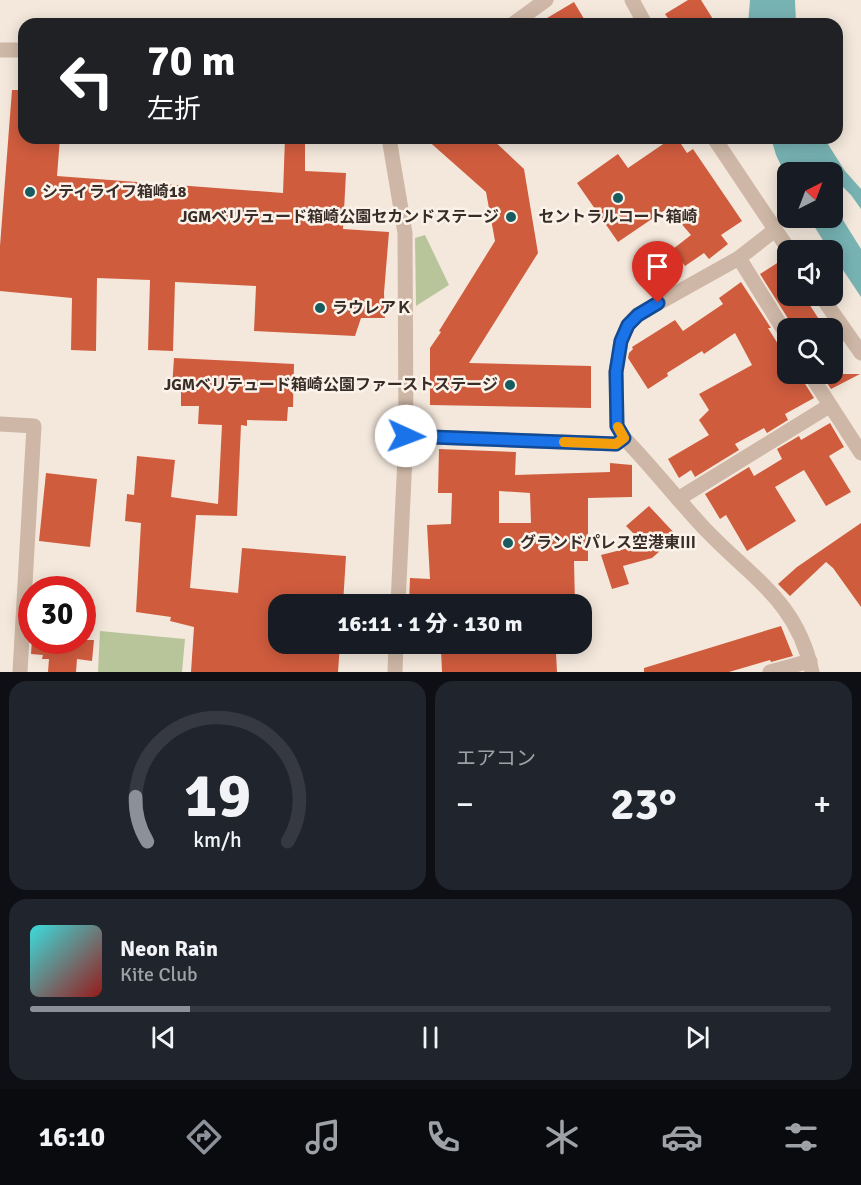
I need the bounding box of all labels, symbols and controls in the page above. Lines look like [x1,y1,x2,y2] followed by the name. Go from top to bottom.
[147,36,236,87] text: 70 m
[48,42,126,120] icon: left
[147,93,201,126] text: 左折
[777,162,843,228] north arrow
[777,162,843,384] map controls
[42,182,187,202] place label: シティライフ箱崎18
[23,185,37,199] marker: シティライフ箱崎18
[611,191,625,205] marker: セントラルコート箱崎
[180,207,499,227] place label: JGMベリテュード箱崎公園セカンドステージ
[538,207,698,227] place label: セントラルコート箱崎
[504,210,518,224] marker: JGMベリテュード箱崎公園セカンドステージ
[777,240,843,306] button: sound
[632,241,683,303] pin
[641,250,674,283] icon: arrive
[332,298,412,318] place label: ラウレアＫ
[313,301,327,315] marker: ラウレアＫ
[777,318,843,384] button: search
[164,375,498,395] place label: JGMベリテュード箱崎公園ファーストステージ
[503,378,517,392] marker: JGMベリテュード箱崎公園ファーストステージ
[374,404,438,468] position arrow
[520,533,696,553] place label: グランドパレス空港東Ⅲ
[501,536,515,550] marker: グランドパレス空港東Ⅲ
[18,576,96,654] speed limit sign: 30
[338,610,522,637] text: 16:11 · 1 分 · 130 m
[456,746,536,771] text: エアコン
[184,757,251,834] text: 19
[610,777,677,832] text: 23°
[456,784,474,825] text: −
[813,784,831,825] text: +
[193,828,242,854] text: km/h
[120,935,218,962] text: Neon Rain
[120,962,198,987] text: Kite Club
[147,1021,180,1054] icon: previous
[414,1021,447,1054] icon: pause
[681,1021,714,1054] icon: next
[183,1116,225,1158] icon: directions
[302,1116,344,1158] icon: music
[422,1116,464,1158] icon: phone
[541,1116,583,1158] icon: climate
[661,1116,703,1158] icon: car
[780,1116,822,1158] icon: filters
[39,1121,105,1154] text: 16:10

